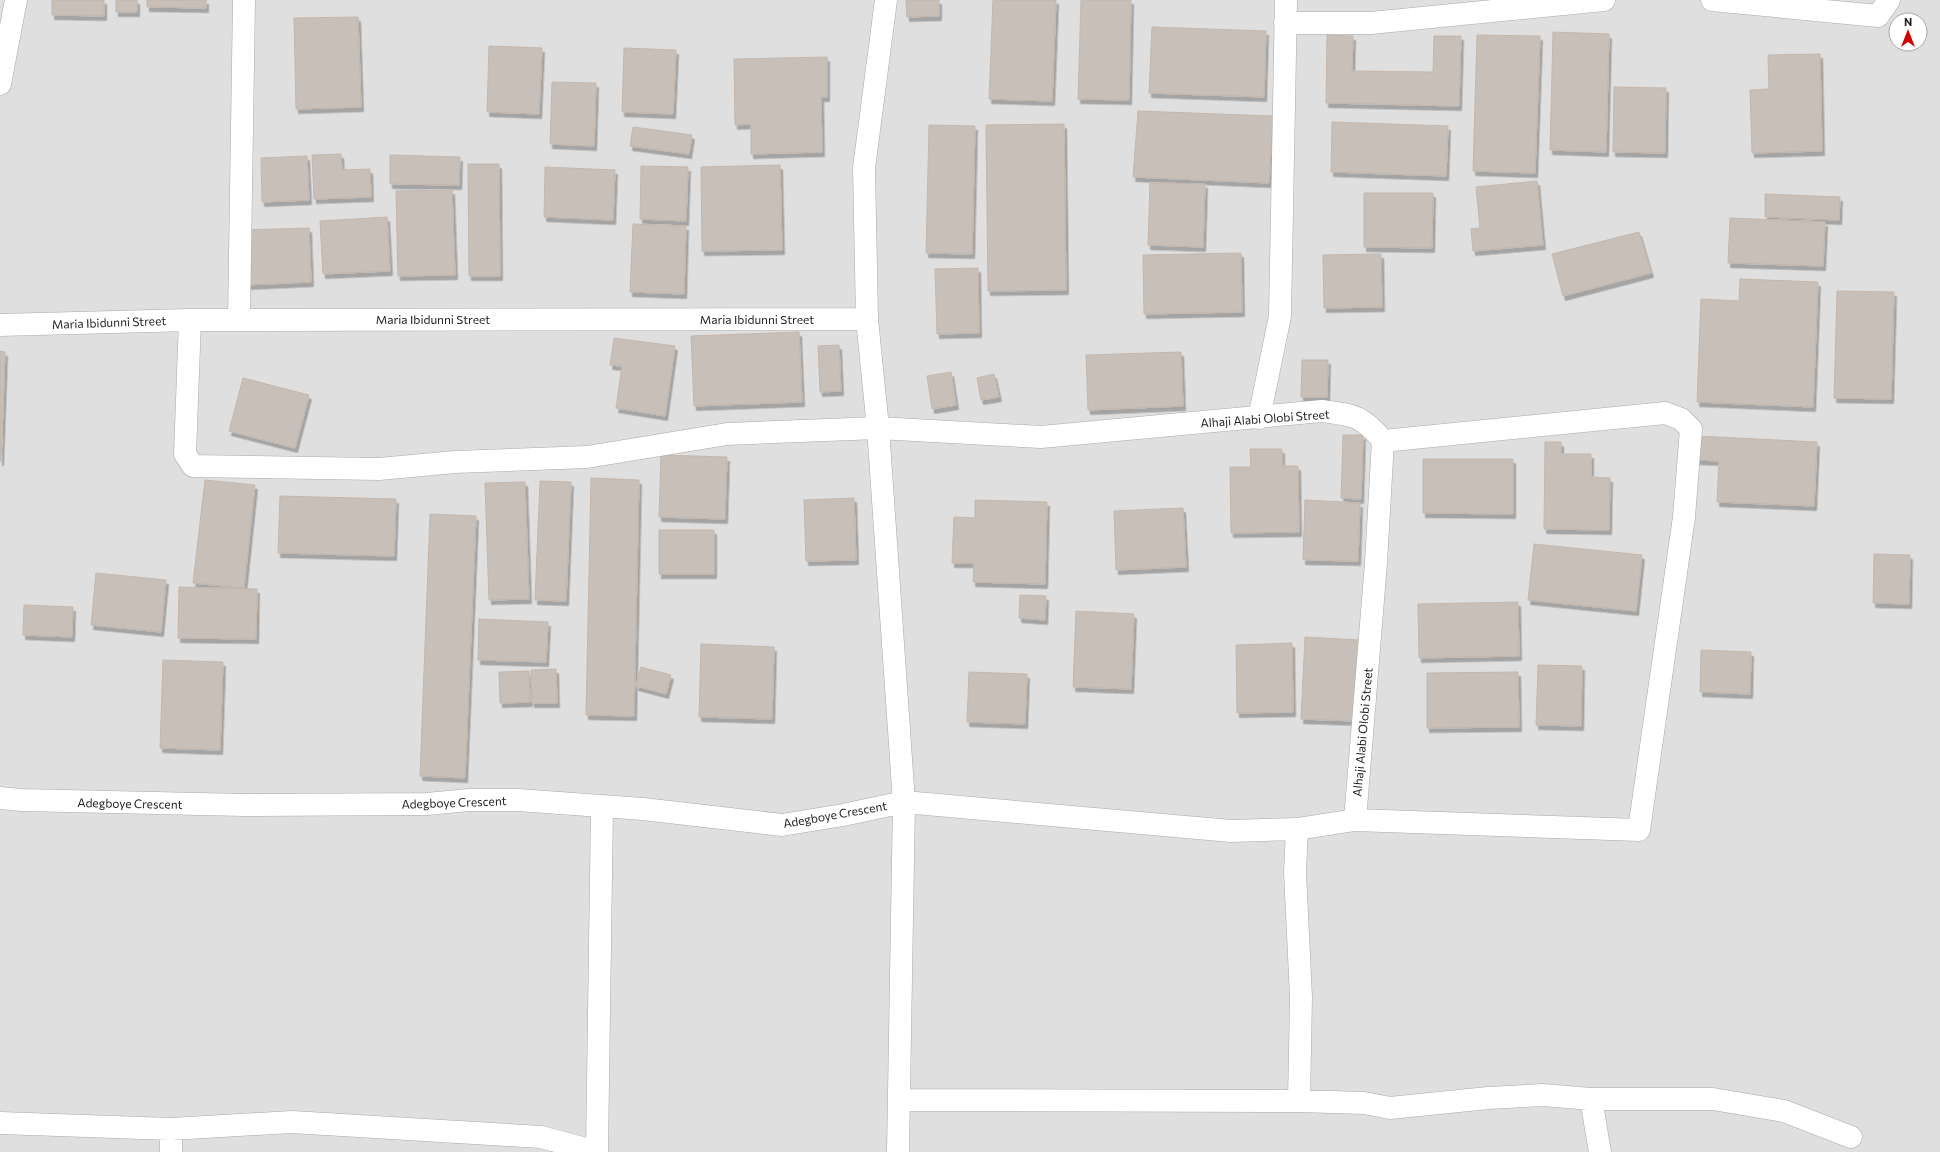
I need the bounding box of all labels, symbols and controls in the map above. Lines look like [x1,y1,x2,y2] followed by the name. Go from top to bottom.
[1888,12,1928,52] north arrow
[1904,15,1912,28] text: N
[376,312,490,326] street label: Maria Ibidunni Street
[700,312,814,326] street label: Maria Ibidunni Street
[52,313,166,331] street label: Maria Ibidunni Street
[1200,406,1330,429] street label: Alhaji Alabi Olobi Street
[1349,667,1375,797] street label: Alhaji Alabi Olobi Street
[401,793,507,811] street label: Adegboye Crescent
[77,795,183,811] street label: Adegboye Crescent
[782,798,888,830] street label: Adegboye Crescent

